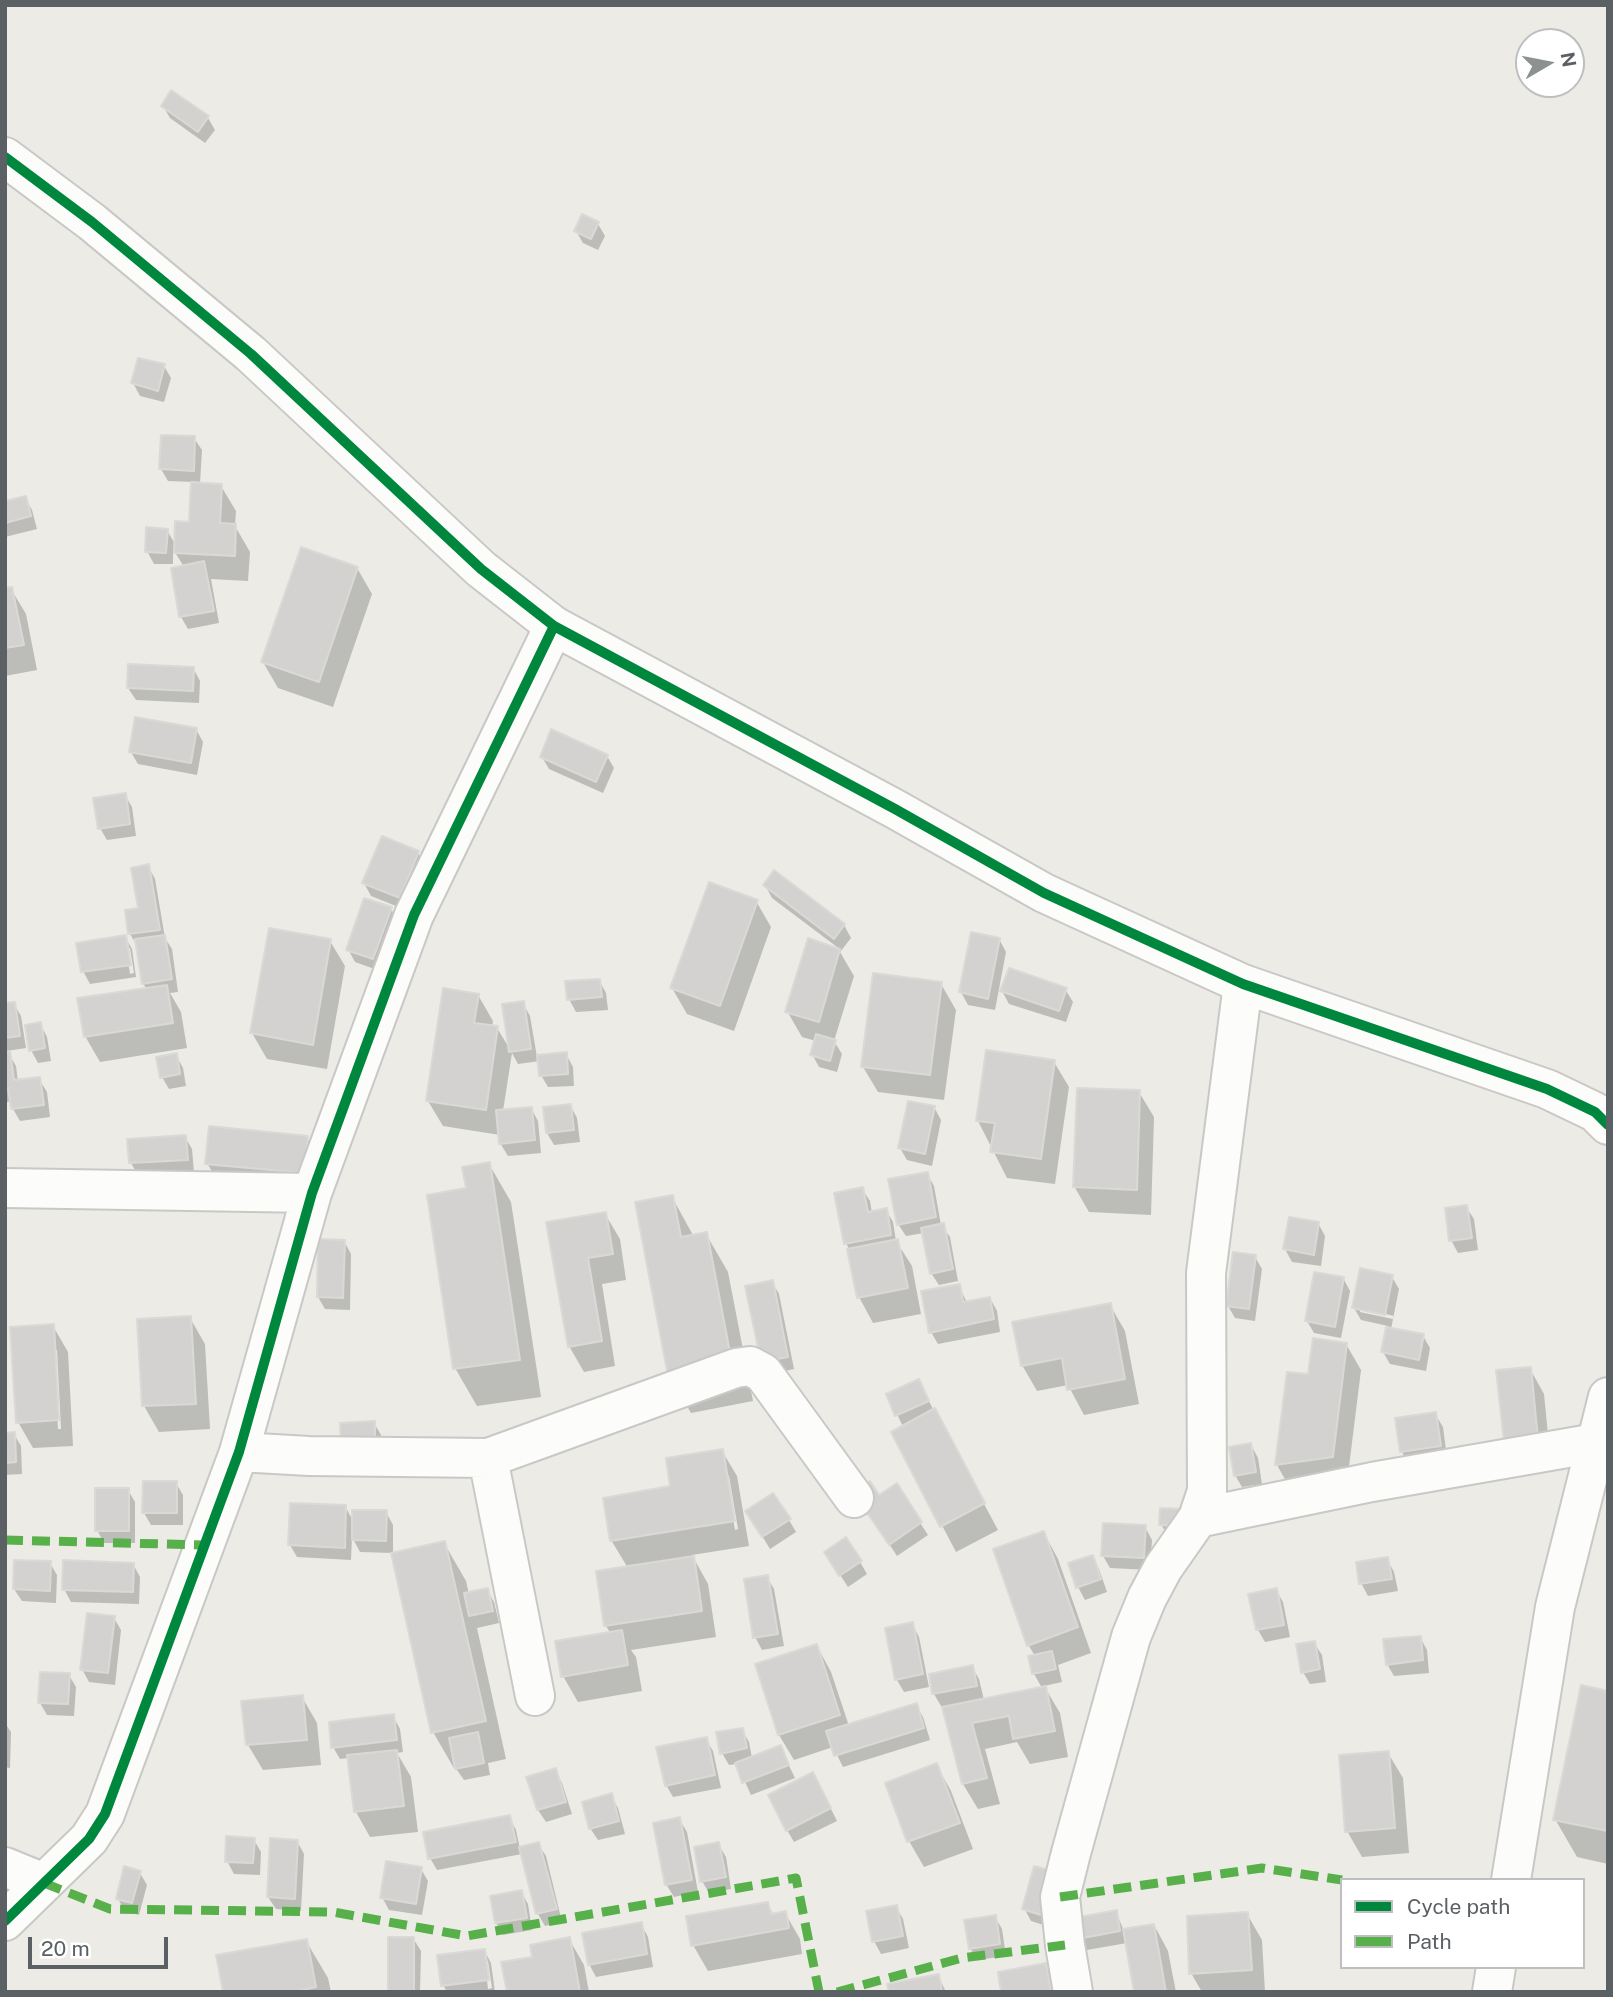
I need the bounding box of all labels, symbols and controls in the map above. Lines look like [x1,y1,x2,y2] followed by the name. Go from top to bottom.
[1515,28,1585,98] north arrow
[1557,50,1581,69] text: N
[1340,1878,1585,1969] legend
[1407,1894,1510,1919] text: Cycle path
[32,1924,172,1968] scale bar
[1407,1929,1452,1954] text: Path
[41,1936,90,1961] text: 20 m

